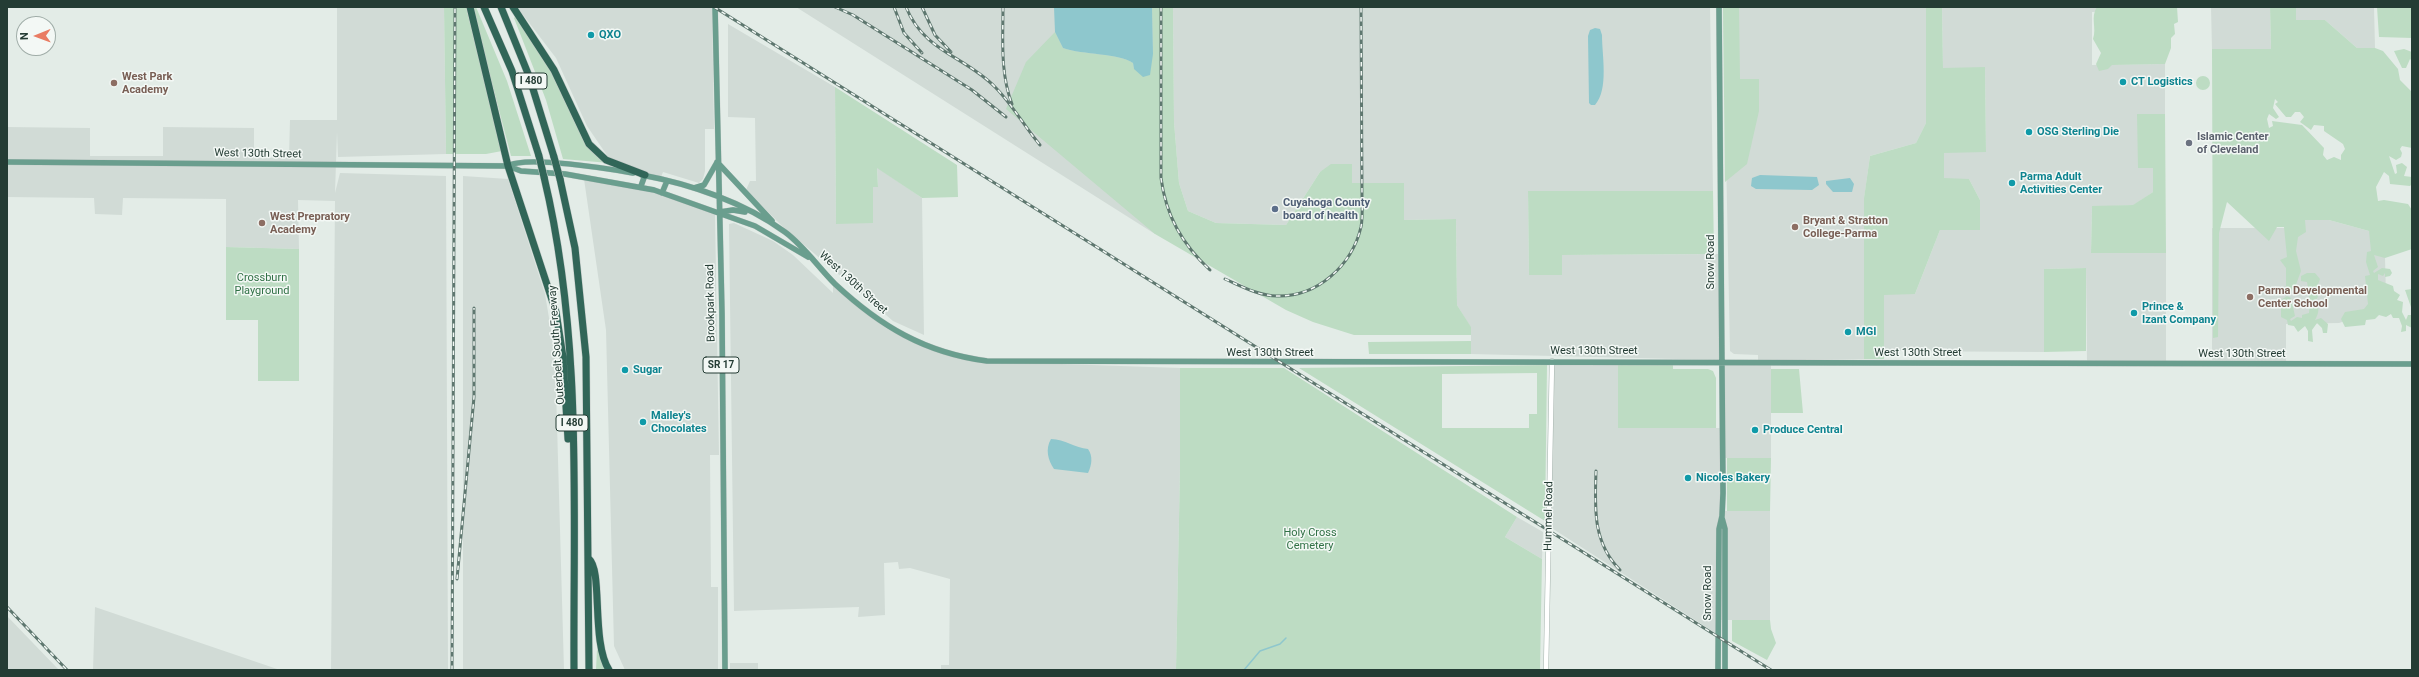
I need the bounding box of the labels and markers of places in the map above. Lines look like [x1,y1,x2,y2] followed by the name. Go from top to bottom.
[599,28,621,42] place label: QXO
[586,30,596,40] marker: QXO
[122,70,172,96] place label: West Park Academy
[2131,75,2193,89] place label: CT Logistics
[2118,77,2128,87] marker: CT Logistics
[109,78,119,88] marker: West Park Academy
[2037,125,2119,139] place label: OSG Sterling Die
[2024,127,2034,137] marker: OSG Sterling Die
[2197,130,2269,156] place label: Islamic Center of Cleveland
[2184,138,2194,148] marker: Islamic Center of Cleveland
[2020,170,2102,196] place label: Parma Adult Activities Center
[2007,178,2017,188] marker: Parma Adult Activities Center
[1283,196,1370,222] place label: Cuyahoga County board of health
[1270,204,1280,214] marker: Cuyahoga County board of health
[270,210,350,236] place label: West Prepratory Academy
[1803,214,1888,240] place label: Bryant & Stratton College-Parma
[257,218,267,228] marker: West Prepratory Academy
[1790,222,1800,232] marker: Bryant & Stratton College-Parma
[2258,284,2367,310] place label: Parma Developmental Center School
[2245,292,2255,302] marker: Parma Developmental Center School
[2142,300,2216,326] place label: Prince & Izant Company
[2129,308,2139,318] marker: Prince & Izant Company
[1856,325,1876,339] place label: MGI
[1843,327,1853,337] marker: MGI
[633,363,662,377] place label: Sugar
[620,365,630,375] marker: Sugar
[651,409,707,435] place label: Malley's Chocolates
[638,417,648,427] marker: Malley's Chocolates
[1763,423,1843,437] place label: Produce Central
[1750,425,1760,435] marker: Produce Central
[1696,471,1770,485] place label: Nicoles Bakery
[1683,473,1693,483] marker: Nicoles Bakery

